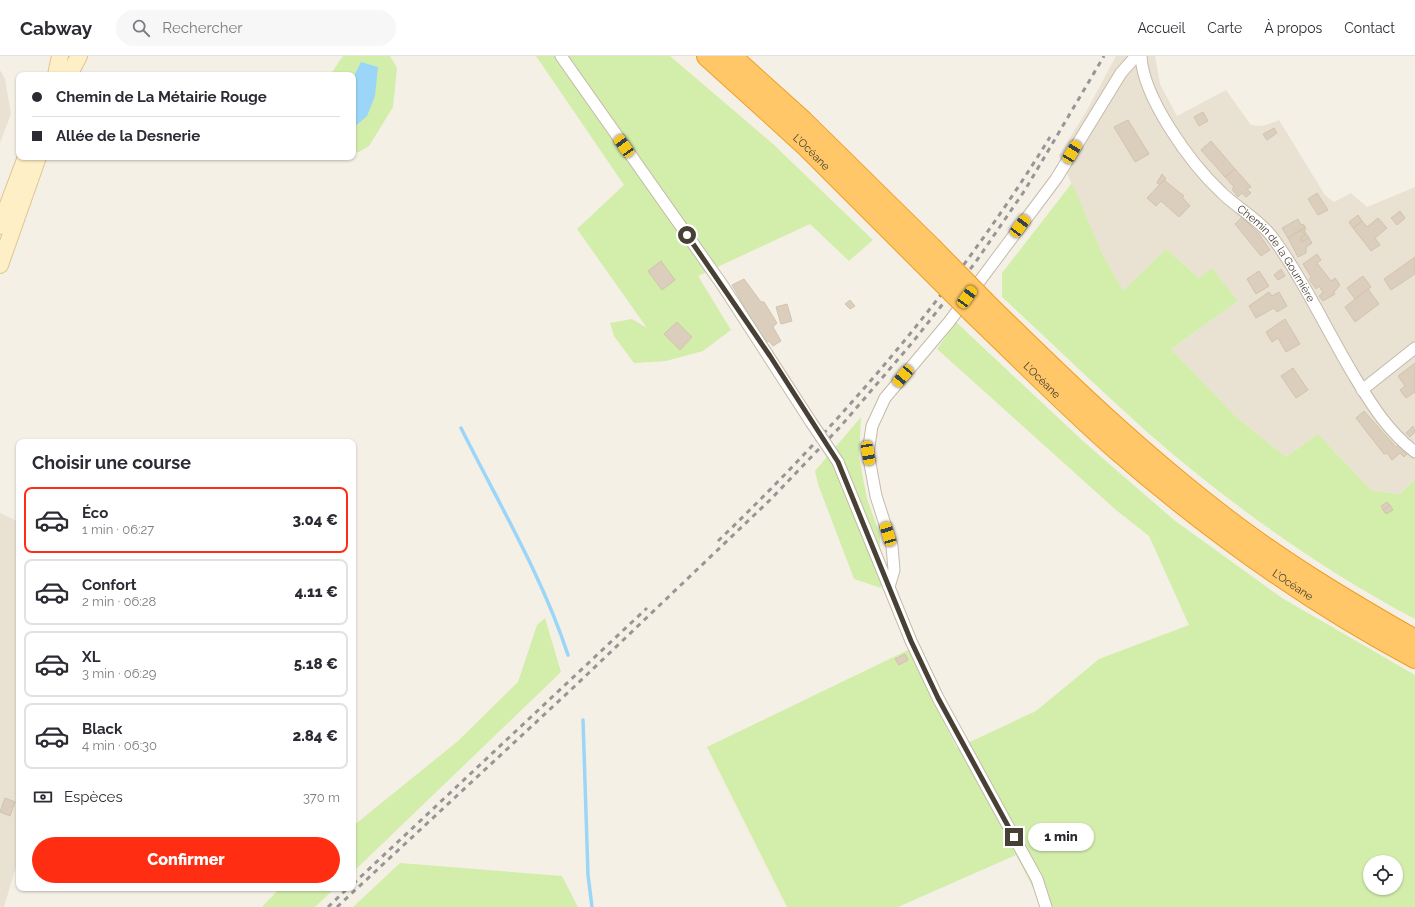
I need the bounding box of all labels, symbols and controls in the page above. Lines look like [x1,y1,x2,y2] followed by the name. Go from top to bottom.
[116,10,396,46] search box
[20,17,92,39] text: Cabway
[130,17,152,39] icon: search
[162,19,243,37] text: Rechercher
[1137,20,1185,36] text: Accueil
[1207,20,1242,36] text: Carte
[1264,20,1322,36] text: À propos
[1344,20,1395,36] text: Contact
[56,88,267,106] text: Chemin de La Métairie Rouge
[56,127,200,145] text: Allée de la Desnerie
[790,131,833,174] street label: L’Océane
[612,133,636,159] car
[1061,139,1083,165] car
[1235,202,1318,305] street label: Chemin de la Gournière
[1008,213,1032,239] car
[678,226,696,244] route start
[955,284,979,310] car
[1021,360,1063,402] street label: L’Océane
[891,363,915,389] car
[860,440,876,466] car
[32,452,191,473] text: Choisir une course
[34,502,70,538] icon: car
[82,504,108,522] text: Éco
[293,511,338,529] text: 3.04 €
[879,521,897,547] car
[82,522,154,537] text: 1 min · 06:27
[1270,567,1316,604] street label: L’Océane
[34,574,70,610] icon: car
[82,576,136,594] text: Confort
[295,583,338,601] text: 4.11 €
[82,594,156,609] text: 2 min · 06:28
[34,646,70,682] icon: car
[82,648,100,666] text: XL
[294,655,338,673] text: 5.18 €
[82,666,156,681] text: 3 min · 06:29
[34,718,70,754] icon: car
[82,720,122,738] text: Black
[292,727,338,745] text: 2.84 €
[82,738,157,753] text: 4 min · 06:30
[32,786,54,808] icon: cash
[64,788,123,806] text: Espèces
[303,790,340,805] text: 370 m
[1028,823,1094,851] callout: 1 min
[1005,828,1023,846] route end
[1044,829,1078,844] text: 1 min
[32,837,340,883] button: Confirmer
[1363,855,1403,895] map controls
[1363,855,1403,895] button: locate

